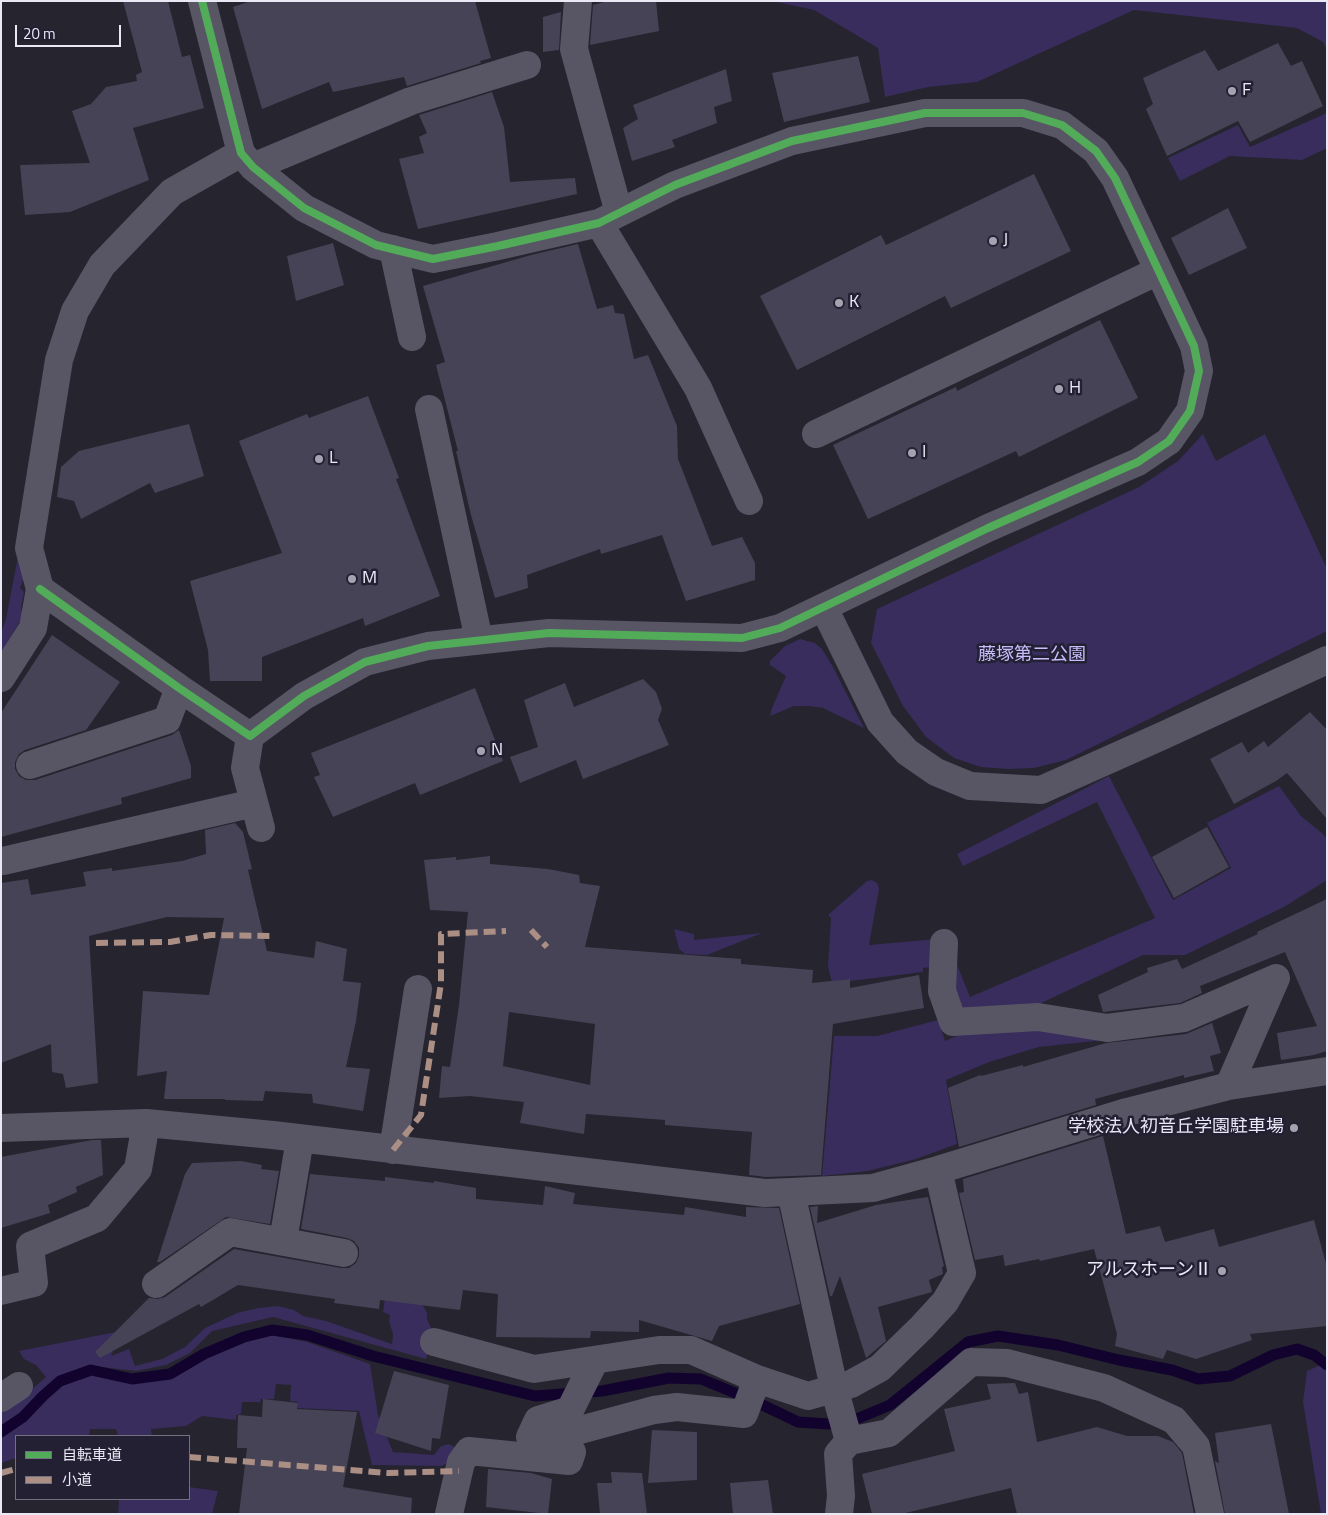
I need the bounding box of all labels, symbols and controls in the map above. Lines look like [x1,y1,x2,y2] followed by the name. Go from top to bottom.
[18,15,124,47] scale bar
[23,22,56,45] text: 20 m
[1242,80,1251,102] place label: F
[1226,85,1238,97] marker: F
[1003,230,1008,252] place label: J
[987,235,999,247] marker: J
[849,292,859,314] place label: K
[833,297,845,309] marker: K
[1069,378,1081,400] place label: H
[1053,383,1065,395] marker: H
[922,442,926,464] place label: I
[906,447,918,459] marker: I
[329,448,338,470] place label: L
[313,453,325,465] marker: L
[362,568,377,590] place label: M
[346,573,358,585] marker: M
[978,645,1086,667] park label: 藤塚第二公園
[491,740,503,762] place label: N
[475,745,487,757] marker: N
[1068,1117,1284,1139] place label: 学校法人初音丘学園駐車場
[1288,1122,1300,1134] marker: 学校法人初音丘学園駐車場
[1086,1260,1212,1282] place label: アルスホーンⅡ
[1216,1265,1228,1277] marker: アルスホーンⅡ
[15,1435,190,1500] legend
[62,1443,122,1466] text: 自転車道
[62,1468,92,1491] text: 小道

